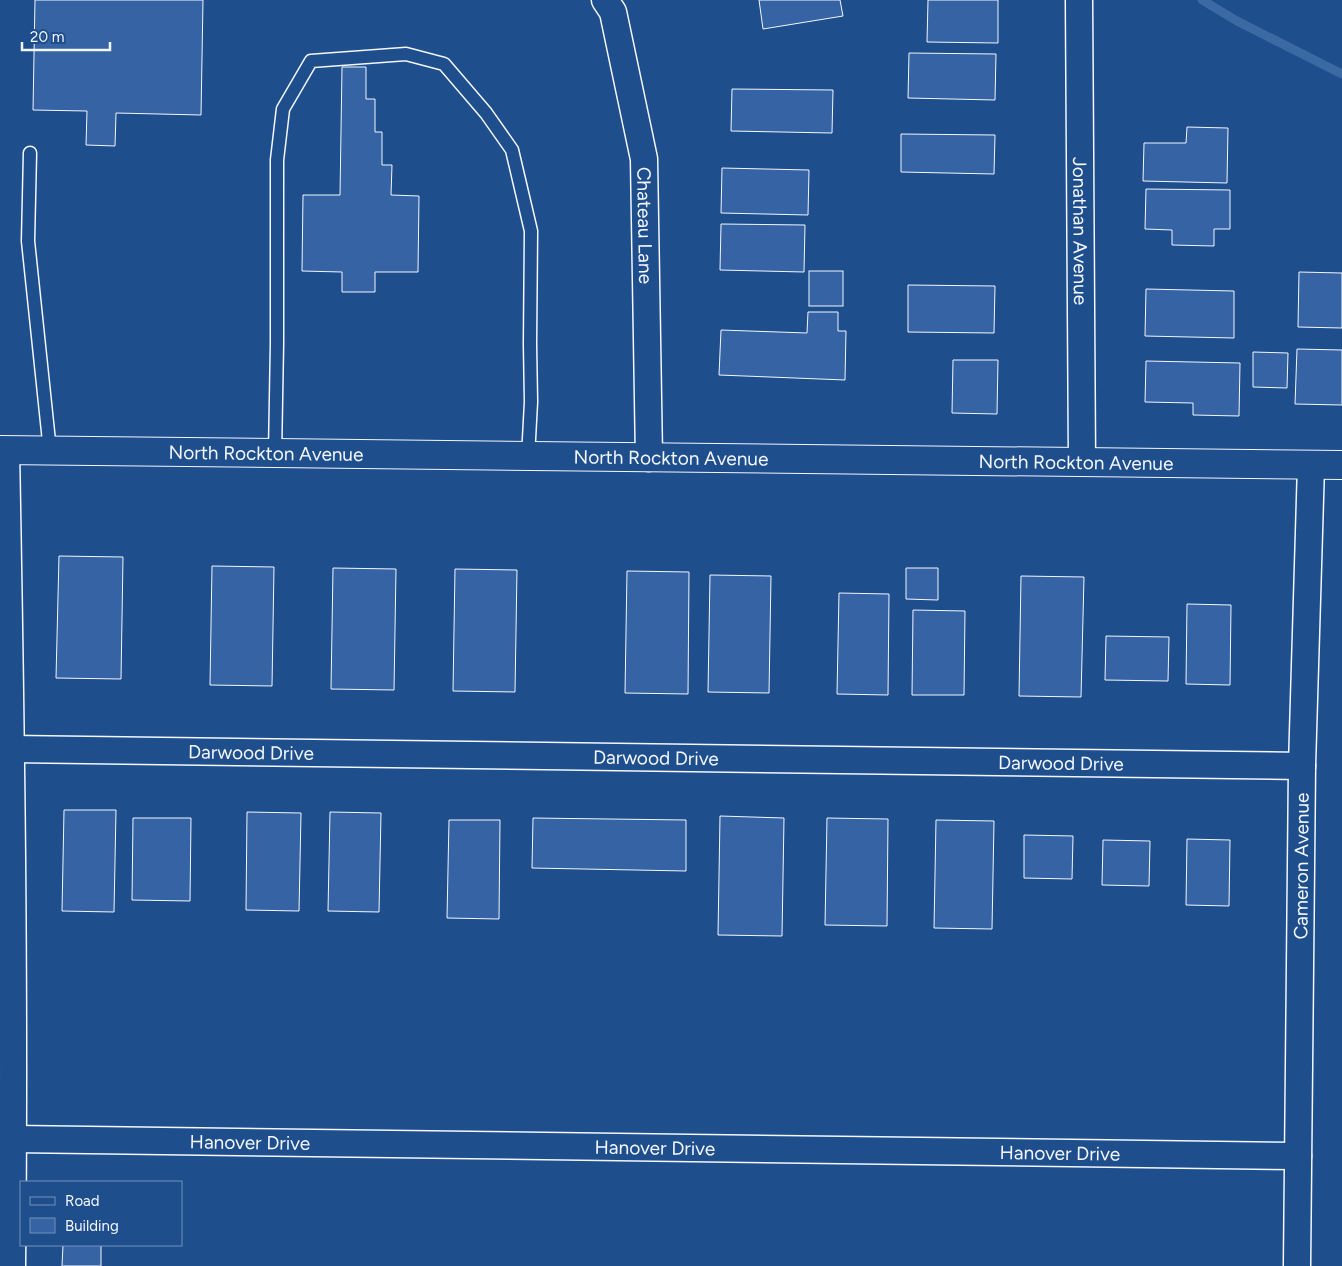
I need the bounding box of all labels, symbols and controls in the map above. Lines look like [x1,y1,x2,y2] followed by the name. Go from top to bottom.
[22,20,110,52] scale bar
[30,28,64,46] text: 20 m
[1069,157,1092,305] street label: Jonathan Avenue
[633,167,658,284] street label: Chateau Lane
[168,440,364,466] street label: North Rockton Avenue
[573,445,769,470] street label: North Rockton Avenue
[978,449,1174,475] street label: North Rockton Avenue
[188,740,314,764] street label: Darwood Drive
[593,745,719,770] street label: Darwood Drive
[998,750,1124,775] street label: Darwood Drive
[1289,792,1313,940] street label: Cameron Avenue
[190,1130,310,1154] street label: Hanover Drive
[595,1135,715,1160] street label: Hanover Drive
[999,1141,1120,1165] street label: Hanover Drive
[20,1181,182,1246] legend
[65,1192,100,1210] text: Road
[65,1217,119,1235] text: Building

